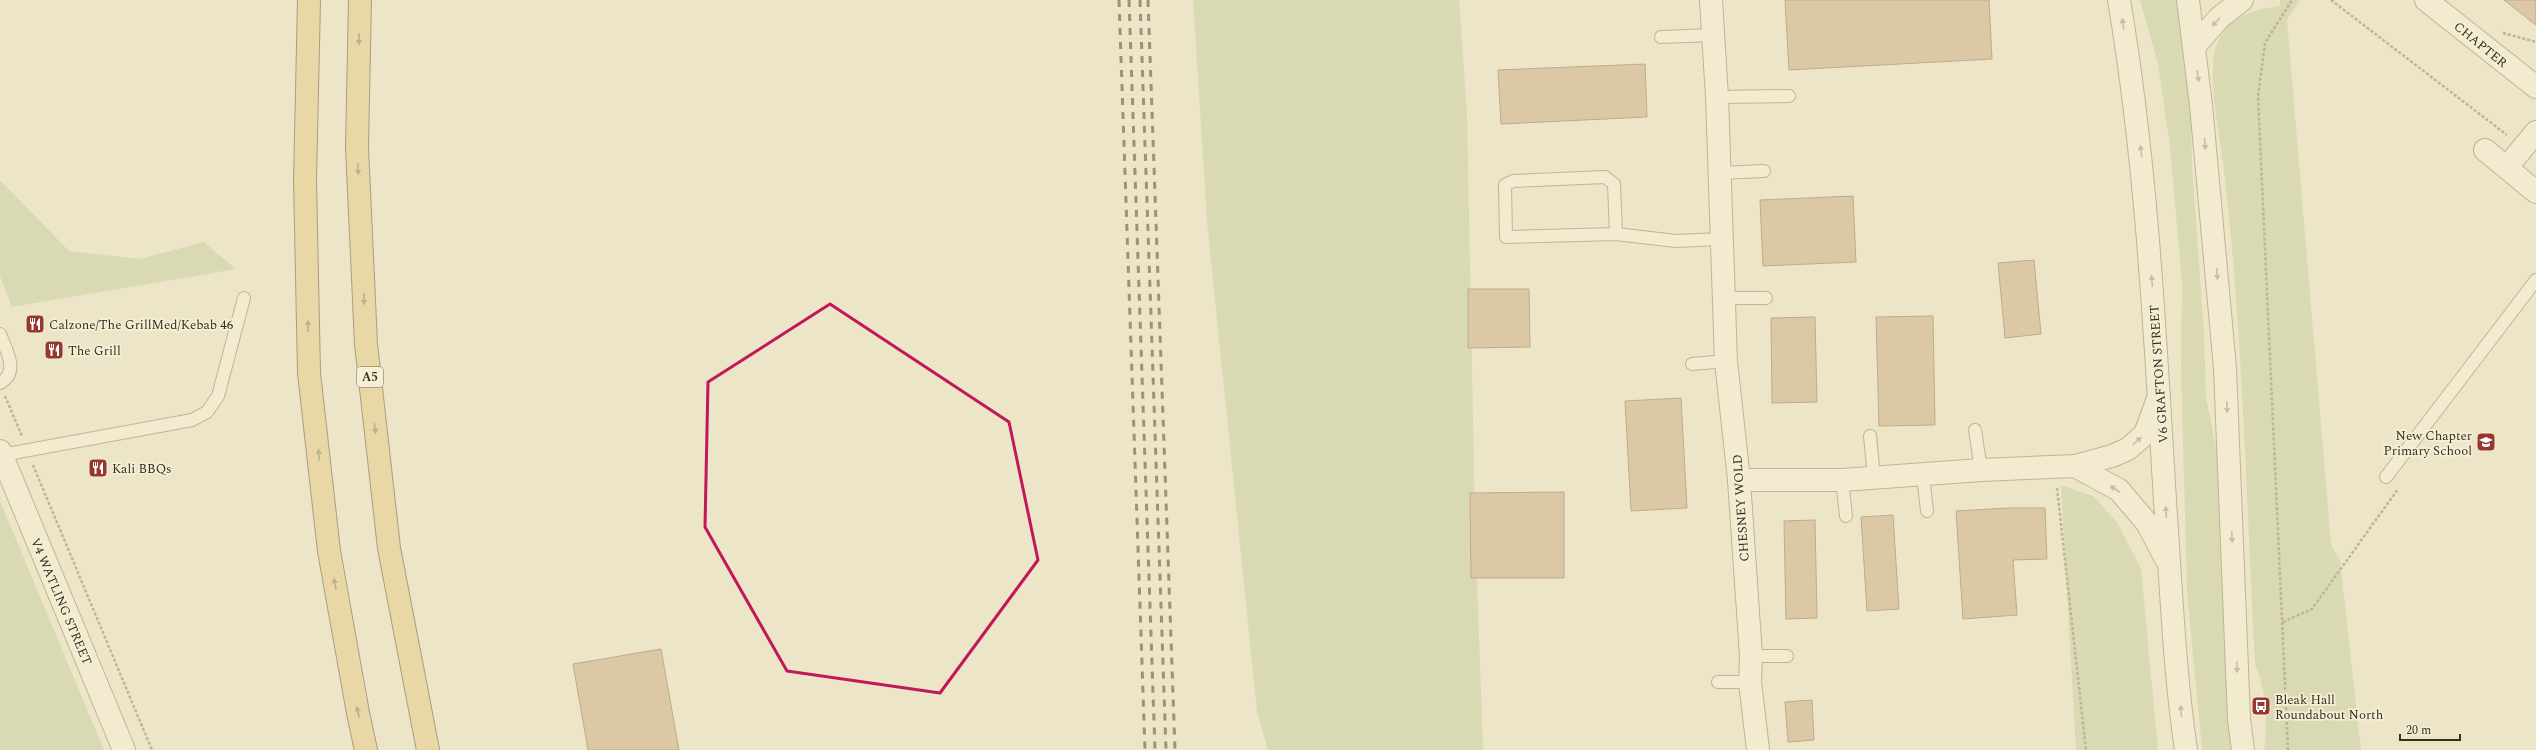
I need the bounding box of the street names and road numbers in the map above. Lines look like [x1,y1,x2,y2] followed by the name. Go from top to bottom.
[2449,17,2512,73] street label: CHAPTER
[2144,304,2174,444] street label: V6 GRAFTON STREET
[357,367,383,387] road number: A5
[1727,454,1755,562] street label: CHESNEY WOLD
[25,535,97,668] street label: V4 WATLING STREET

